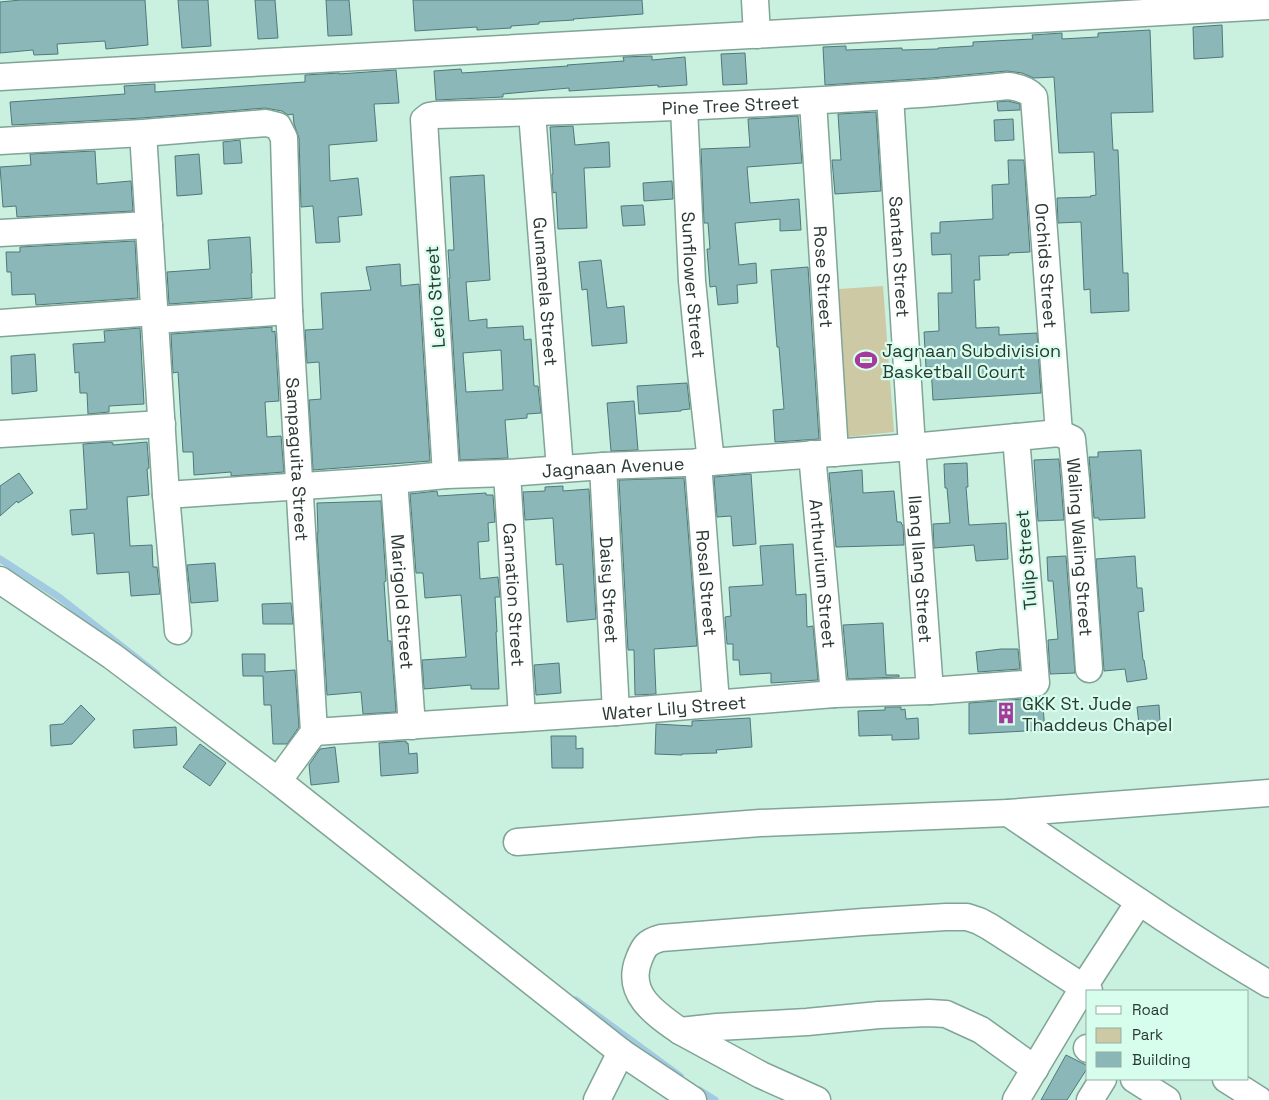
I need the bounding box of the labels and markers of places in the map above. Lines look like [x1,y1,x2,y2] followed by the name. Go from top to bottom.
[882,339,1061,383] place label: Jagnaan Subdivision Basketball Court
[853,347,879,373] sports icon: Jagnaan Subdivision Basketball Court
[1022,692,1172,736] place label: GKK St. Jude Thaddeus Chapel
[993,700,1019,726] building icon: GKK St. Jude Thaddeus Chapel

